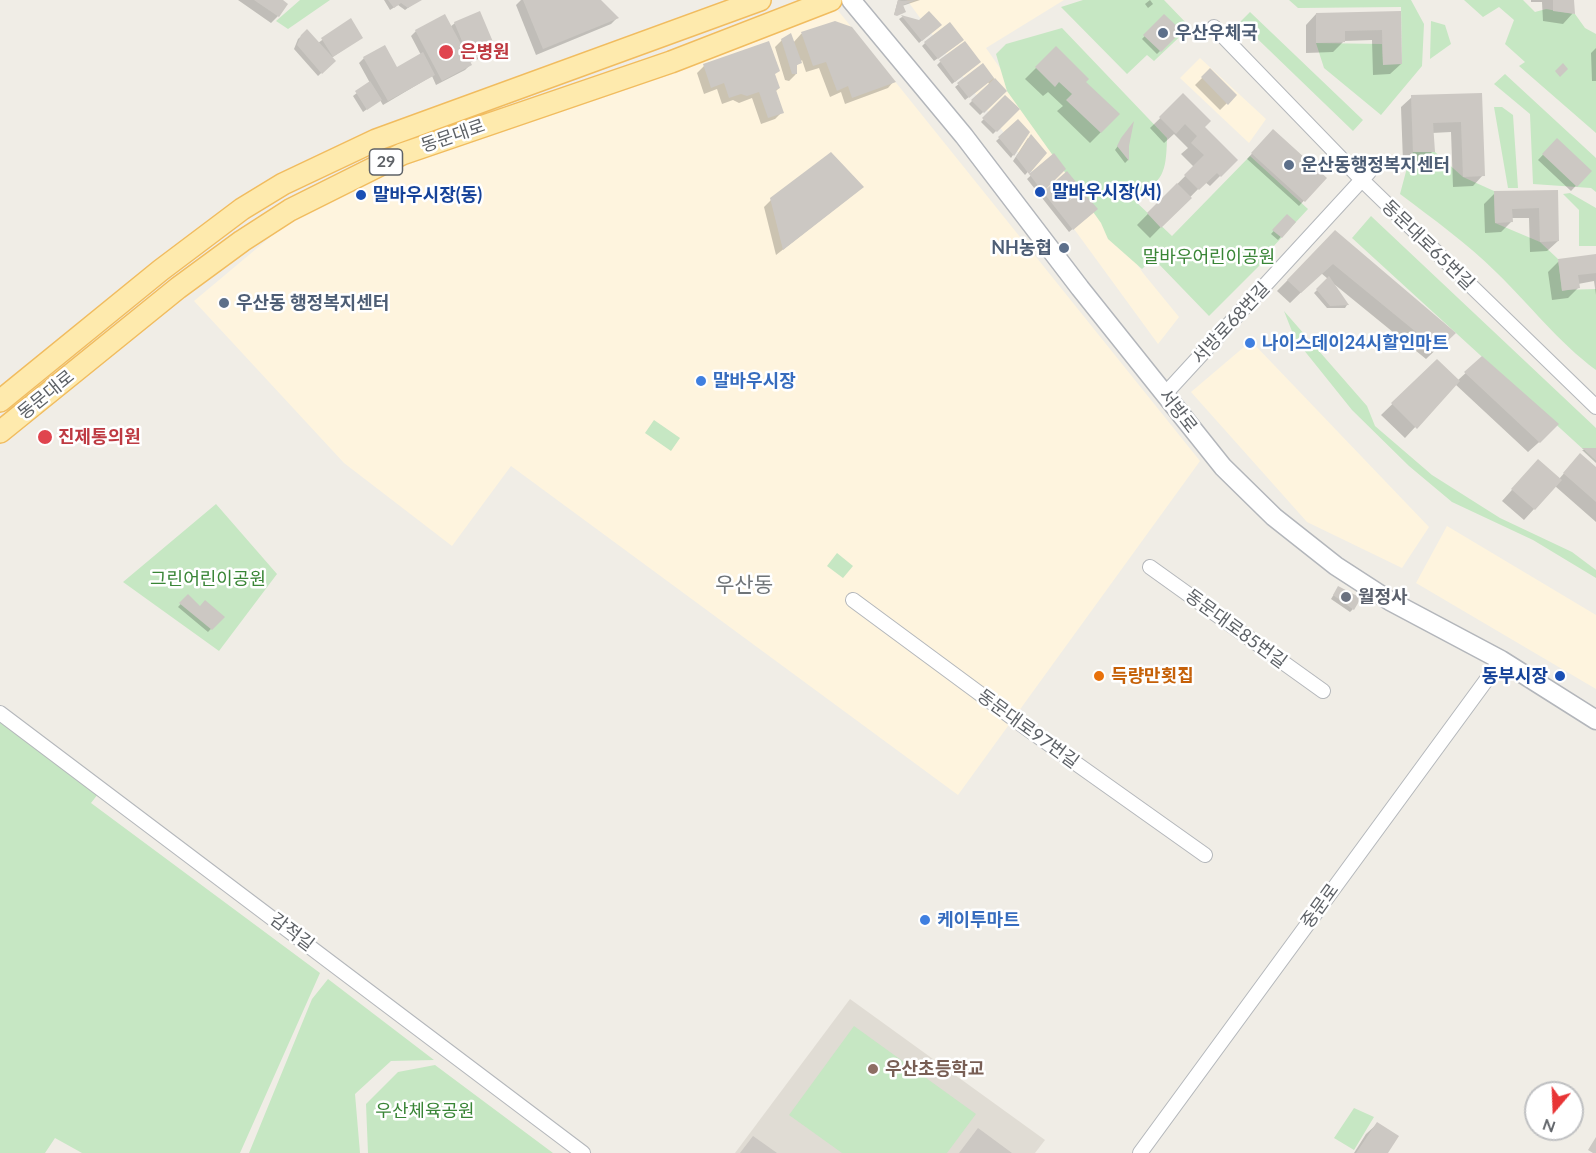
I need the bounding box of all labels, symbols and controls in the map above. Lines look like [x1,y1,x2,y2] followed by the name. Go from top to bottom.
[1175,22,1258,44] place label: 우산우체국
[1156,26,1170,40] marker: 우산우체국
[460,41,510,63] place label: 은병원
[437,43,455,61] marker: 은병원
[418,115,488,157] street label: 동문대로
[370,149,402,175] road number: 29
[1301,154,1450,176] place label: 운산동행정복지센터
[1282,158,1296,172] marker: 운산동행정복지센터
[1052,181,1161,203] place label: 말바우시장(서)
[373,184,482,206] place label: 말바우시장(동)
[1033,185,1047,199] marker: 말바우시장(서)
[354,188,368,202] marker: 말바우시장(동)
[1377,195,1479,295] street label: 동문대로65번길
[991,237,1052,259] place label: NH농협
[1057,241,1071,255] marker: NH농협
[1143,246,1275,268] park label: 말바우어린이공원
[1188,278,1274,368] street label: 서방로68번길
[236,292,389,314] place label: 우산동 행정복지센터
[217,296,231,310] marker: 우산동 행정복지센터
[1262,332,1448,354] place label: 나이스데이24시할인마트
[1243,336,1257,350] marker: 나이스데이24시할인마트
[13,366,79,424] street label: 동문대로
[713,370,796,392] place label: 말바우시장
[694,374,708,388] marker: 말바우시장
[1154,385,1202,437] street label: 서방로
[58,426,141,448] place label: 진제통의원
[36,428,54,446] marker: 진제통의원
[150,568,266,590] park label: 그린어린이공원
[715,572,773,598] district label: 우산동
[1181,585,1291,673] street label: 동문대로85번길
[1358,586,1408,608] place label: 월정사
[1339,590,1353,604] marker: 월정사
[1111,665,1194,687] place label: 득량만횟집
[1482,665,1548,687] place label: 동부시장
[1092,669,1106,683] marker: 득량만횟집
[1553,669,1567,683] marker: 동부시장
[973,685,1083,773] street label: 동문대로97번길
[1297,880,1343,932] street label: 중문로
[266,908,318,956] street label: 감적길
[937,909,1020,931] place label: 케이투마트
[918,913,932,927] marker: 케이투마트
[885,1058,984,1080] place label: 우산초등학교
[866,1062,880,1076] marker: 우산초등학교
[1524,1081,1584,1141] north arrow
[375,1100,475,1122] park label: 우산체육공원
[1540,1116,1558,1138] text: N

